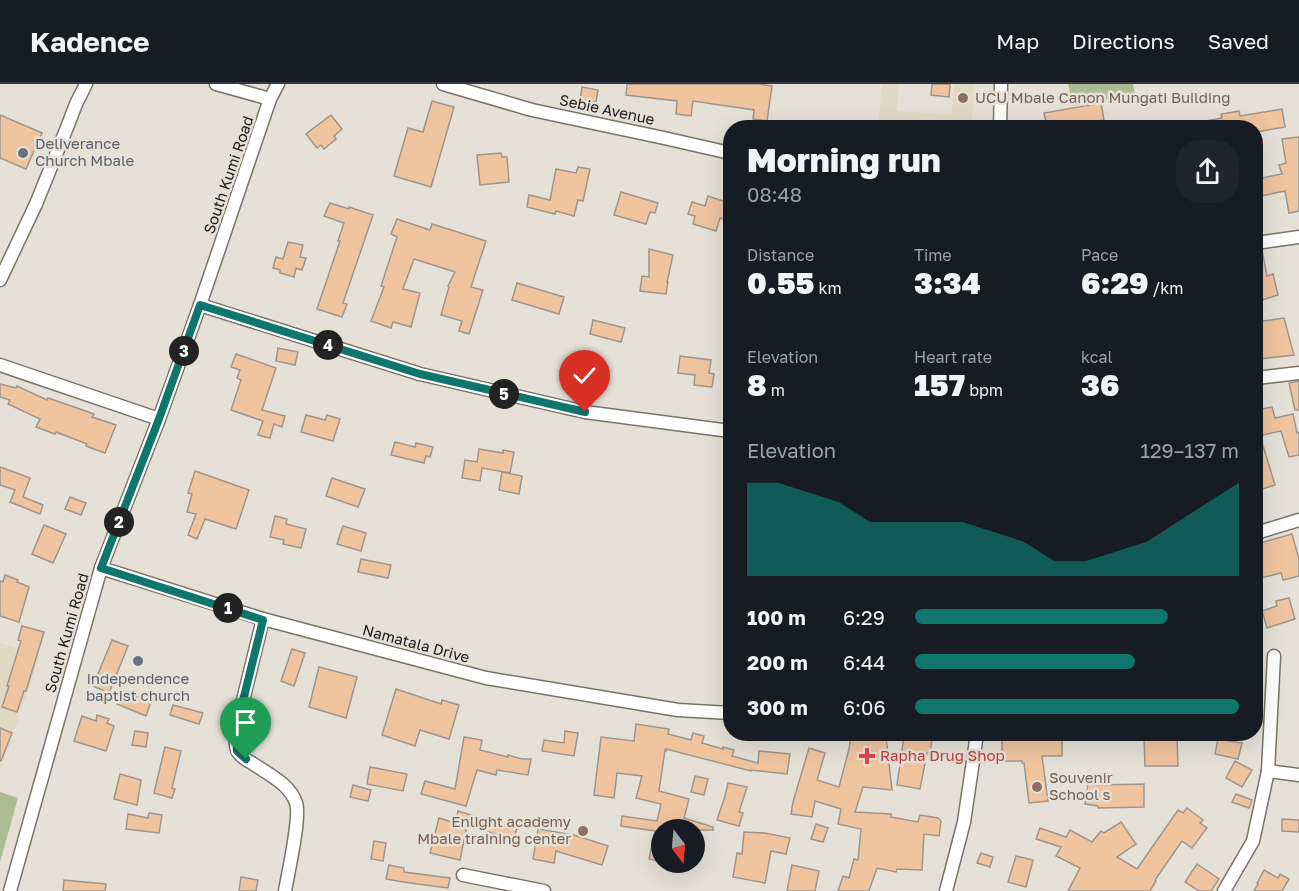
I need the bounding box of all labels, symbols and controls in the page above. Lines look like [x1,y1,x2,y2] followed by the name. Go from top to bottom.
[30,25,150,58] text: Kadence
[996,28,1039,54] text: Map
[1072,28,1175,54] text: Directions
[1208,28,1269,54] text: Saved
[975,88,1230,106] place label: UCU Mbale Canon Mungati Building
[558,90,657,128] street label: Sebie Avenue
[956,91,970,105] marker: UCU Mbale Canon Mungati Building
[199,113,257,236] street label: South Kumi Road
[35,134,135,169] place label: Deliverance Church Mbale
[747,140,941,179] text: Morning run
[1176,140,1239,203] button: share
[16,146,30,160] marker: Deliverance Church Mbale
[747,182,802,206] text: 08:48
[747,245,814,265] text: Distance
[914,245,952,265] text: Time
[1081,245,1118,265] text: Pace
[747,265,815,301] text: 0.55
[914,265,981,301] text: 3:34
[1081,265,1149,301] text: 6:29
[815,278,842,298] text: km
[1149,278,1183,298] text: /km
[313,330,343,360] pin: 4
[323,335,333,355] text: 4
[169,336,199,366] pin: 3
[179,341,189,361] text: 3
[747,347,818,367] text: Elevation
[914,347,992,367] text: Heart rate
[1081,347,1113,367] text: kcal
[559,350,610,412] pin
[568,359,601,392] icon: check
[747,367,767,403] text: 8
[914,367,965,403] text: 157
[1081,367,1119,403] text: 36
[489,379,519,409] pin: 5
[767,380,785,400] text: m
[965,380,1003,400] text: bpm
[499,384,509,404] text: 5
[747,438,836,462] text: Elevation
[1140,438,1239,462] text: 129–137 m
[104,507,134,537] pin: 2
[114,512,124,532] text: 2
[40,571,92,695] street label: South Kumi Road
[213,593,243,623] pin: 1
[224,598,232,618] text: 1
[747,605,806,629] text: 100 m
[843,605,885,629] text: 6:29
[361,620,472,666] street label: Namatala Drive
[747,650,808,674] text: 200 m
[843,650,886,674] text: 6:44
[131,654,145,668] marker: independence baptist church
[86,669,190,704] place label: independence baptist church
[747,695,808,719] text: 300 m
[843,695,886,719] text: 6:06
[220,697,271,759] pin
[229,706,262,739] icon: arrive
[880,746,1005,764] place label: Rapha Drug Shop
[858,747,876,765] marker: Rapha Drug Shop
[1049,768,1113,803] place label: Souvenir School s
[1030,780,1044,794] marker: Souvenir School s
[417,812,572,847] place label: Enlight academy Mbale training center
[651,819,705,873] north arrow
[651,819,705,873] map controls
[576,824,590,838] marker: Enlight academy Mbale training center

